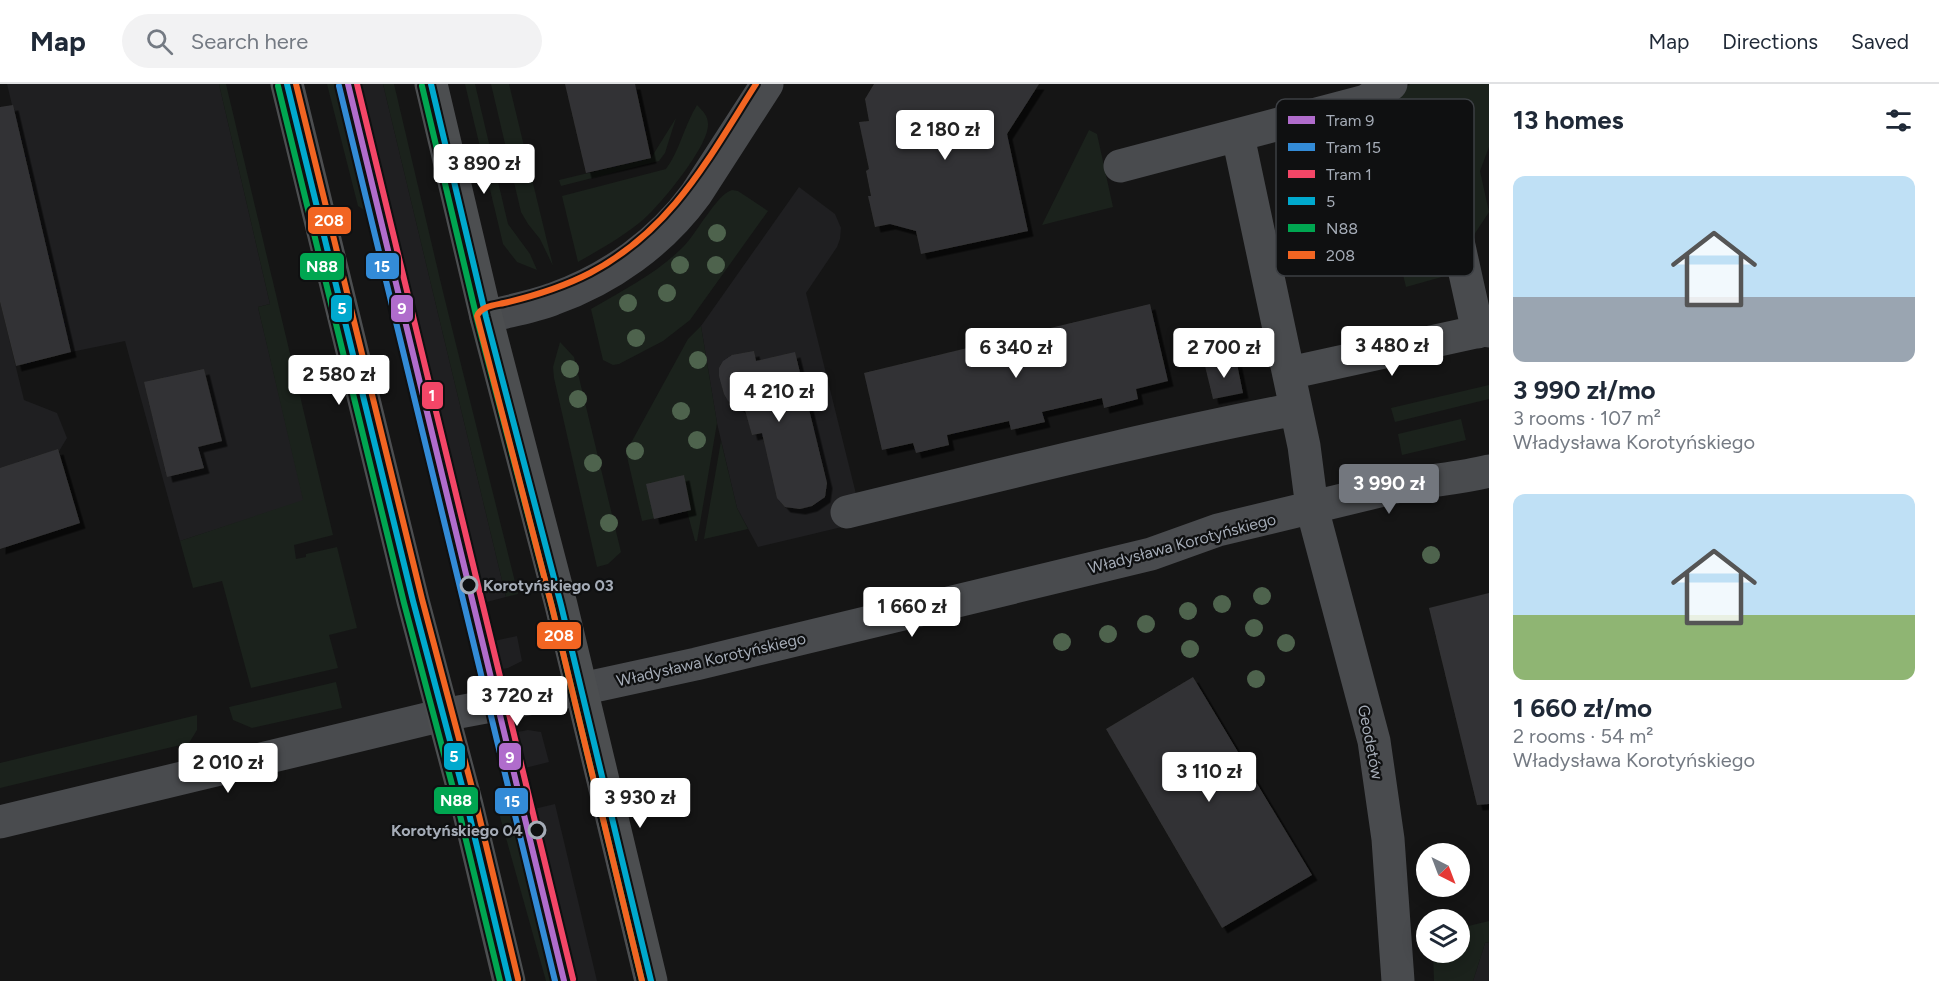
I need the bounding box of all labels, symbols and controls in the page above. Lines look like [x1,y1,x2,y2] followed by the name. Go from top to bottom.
[122,14,542,68] search box
[30,24,86,58] text: Map
[143,25,176,58] icon: search
[191,28,308,55] text: Search here
[1648,29,1689,54] text: Map
[1722,29,1818,54] text: Directions
[1851,29,1909,54] text: Saved
[1276,99,1474,276] legend
[1513,104,1624,136] text: 13 homes
[1882,104,1915,137] icon: filters
[883,110,1007,161] pin: 2 180 zł
[1326,111,1374,130] text: Tram 9
[910,117,980,141] text: 2 180 zł
[1326,138,1381,157] text: Tram 15
[422,144,546,195] pin: 3 890 zł
[448,151,520,175] text: 3 890 zł
[1326,165,1372,184] text: Tram 1
[1326,192,1335,211] text: 5
[307,206,352,235] line badge: 208
[314,211,344,230] text: 208
[1660,215,1768,323] icon: home
[1326,219,1358,238] text: N88
[1326,246,1355,265] text: 208
[299,252,345,281] line badge: N88
[365,252,400,280] line badge: 15
[306,257,338,276] text: N88
[374,257,390,276] text: 15
[330,294,353,323] line badge: 5
[390,294,414,323] line badge: 9
[337,299,347,318] text: 5
[397,299,407,318] text: 9
[1330,326,1454,377] pin: 3 480 zł
[954,328,1078,379] pin: 6 340 zł
[1162,328,1286,379] pin: 2 700 zł
[1355,333,1429,357] text: 3 480 zł
[979,335,1053,359] text: 6 340 zł
[1187,335,1261,359] text: 2 700 zł
[277,355,401,406] pin: 2 580 zł
[302,362,376,386] text: 2 580 zł
[717,372,841,423] pin: 4 210 zł
[1513,374,1656,406] text: 3 990 zł/mo
[744,379,814,403] text: 4 210 zł
[421,381,444,410] line badge: 1
[429,386,435,405] text: 1
[1513,406,1661,430] text: 3 rooms · 107 m²
[1513,430,1755,454] text: Władysława Korotyńskiego
[1327,464,1451,515] pin: 3 990 zł
[1353,471,1425,495] text: 3 990 zł
[1086,509,1278,578] street label: Władysława Korotyńskiego
[1660,533,1768,641] icon: home
[460,576,478,594] marker: Korotyńskiego 03
[483,576,614,595] place label: Korotyńskiego 03
[850,587,974,638] pin: 1 660 zł
[877,594,947,618] text: 1 660 zł
[536,621,582,650] line badge: 208
[544,626,574,645] text: 208
[615,628,808,691] street label: Władysława Korotyńskiego
[455,676,579,727] pin: 3 720 zł
[481,683,553,707] text: 3 720 zł
[1513,692,1652,724] text: 1 660 zł/mo
[1354,703,1387,782] street label: Geodetów
[1513,724,1653,748] text: 2 rooms · 54 m²
[443,742,466,771] line badge: 5
[498,742,522,771] line badge: 9
[166,743,290,794] pin: 2 010 zł
[449,747,459,766] text: 5
[505,748,515,767] text: 9
[1513,748,1755,772] text: Władysława Korotyńskiego
[193,750,263,774] text: 2 010 zł
[1147,752,1271,803] pin: 3 110 zł
[1176,759,1242,783] text: 3 110 zł
[578,778,702,829] pin: 3 930 zł
[604,785,676,809] text: 3 930 zł
[433,786,479,815] line badge: N88
[494,787,529,815] line badge: 15
[440,791,472,810] text: N88
[504,792,520,811] text: 15
[391,821,523,840] place label: Korotyńskiego 04
[528,821,546,839] marker: Korotyńskiego 04
[1416,843,1470,897] north arrow
[1416,843,1470,963] map controls
[1416,909,1470,963] button: layers

